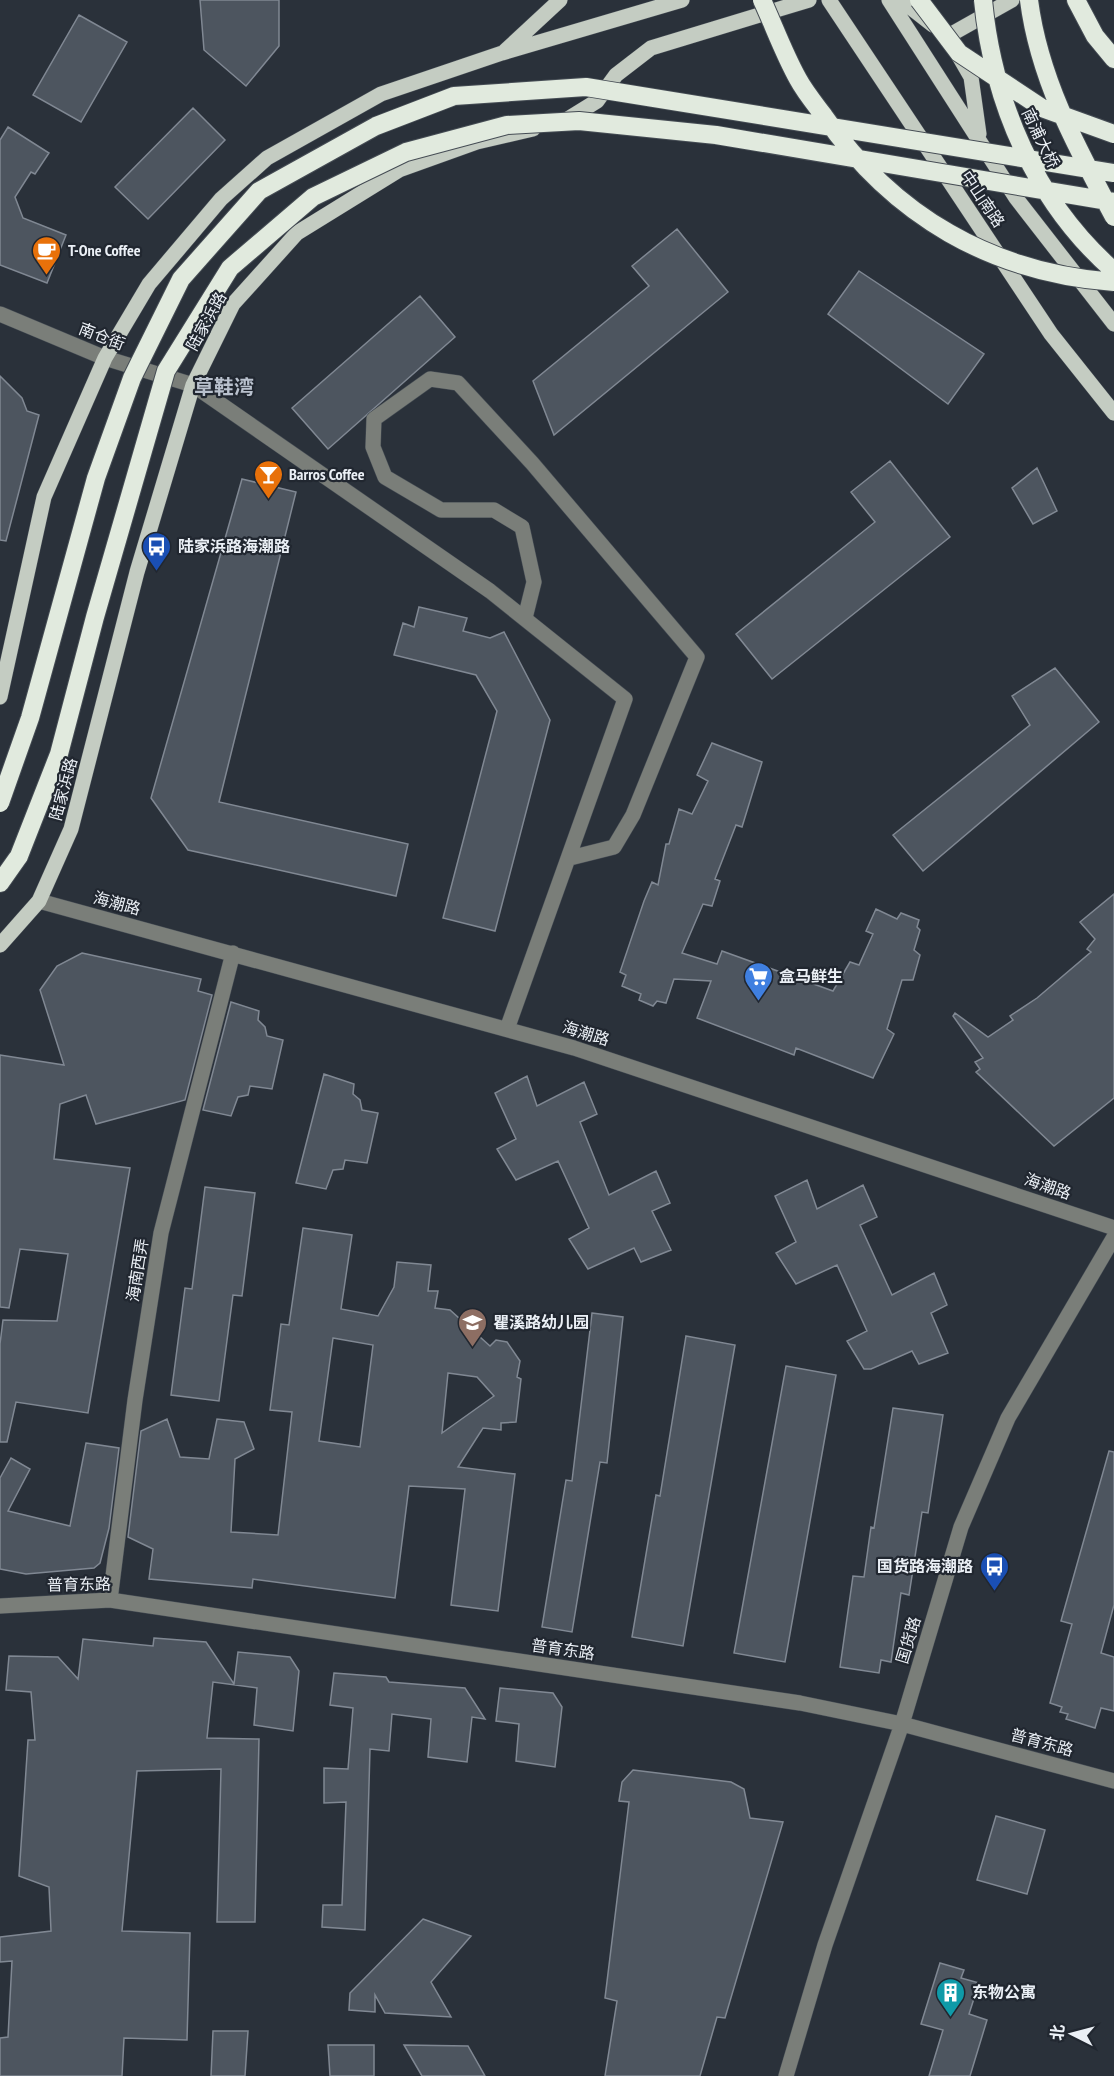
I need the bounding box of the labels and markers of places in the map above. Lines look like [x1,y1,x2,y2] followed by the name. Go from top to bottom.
[31,234,63,276] cafe icon: T-One Coffee
[68,240,141,260] place label: T-One Coffee
[252,458,284,500] bar icon: Barros Coffee
[289,464,365,484] place label: Barros Coffee
[141,530,173,572] bus stop icon: 陆家浜路海潮路
[178,536,290,556] place label: 陆家浜路海潮路
[742,960,774,1002] supermarket icon: 盒马鲜生
[779,966,843,986] place label: 盒马鲜生
[456,1306,488,1348] school or university icon: 瞿溪路幼儿园
[493,1312,589,1332] place label: 瞿溪路幼儿园
[978,1550,1010,1592] bus stop icon: 国货路海潮路
[877,1556,973,1576] place label: 国货路海潮路
[935,1976,967,2018] building icon: 东物公寓
[972,1982,1036,2002] place label: 东物公寓

